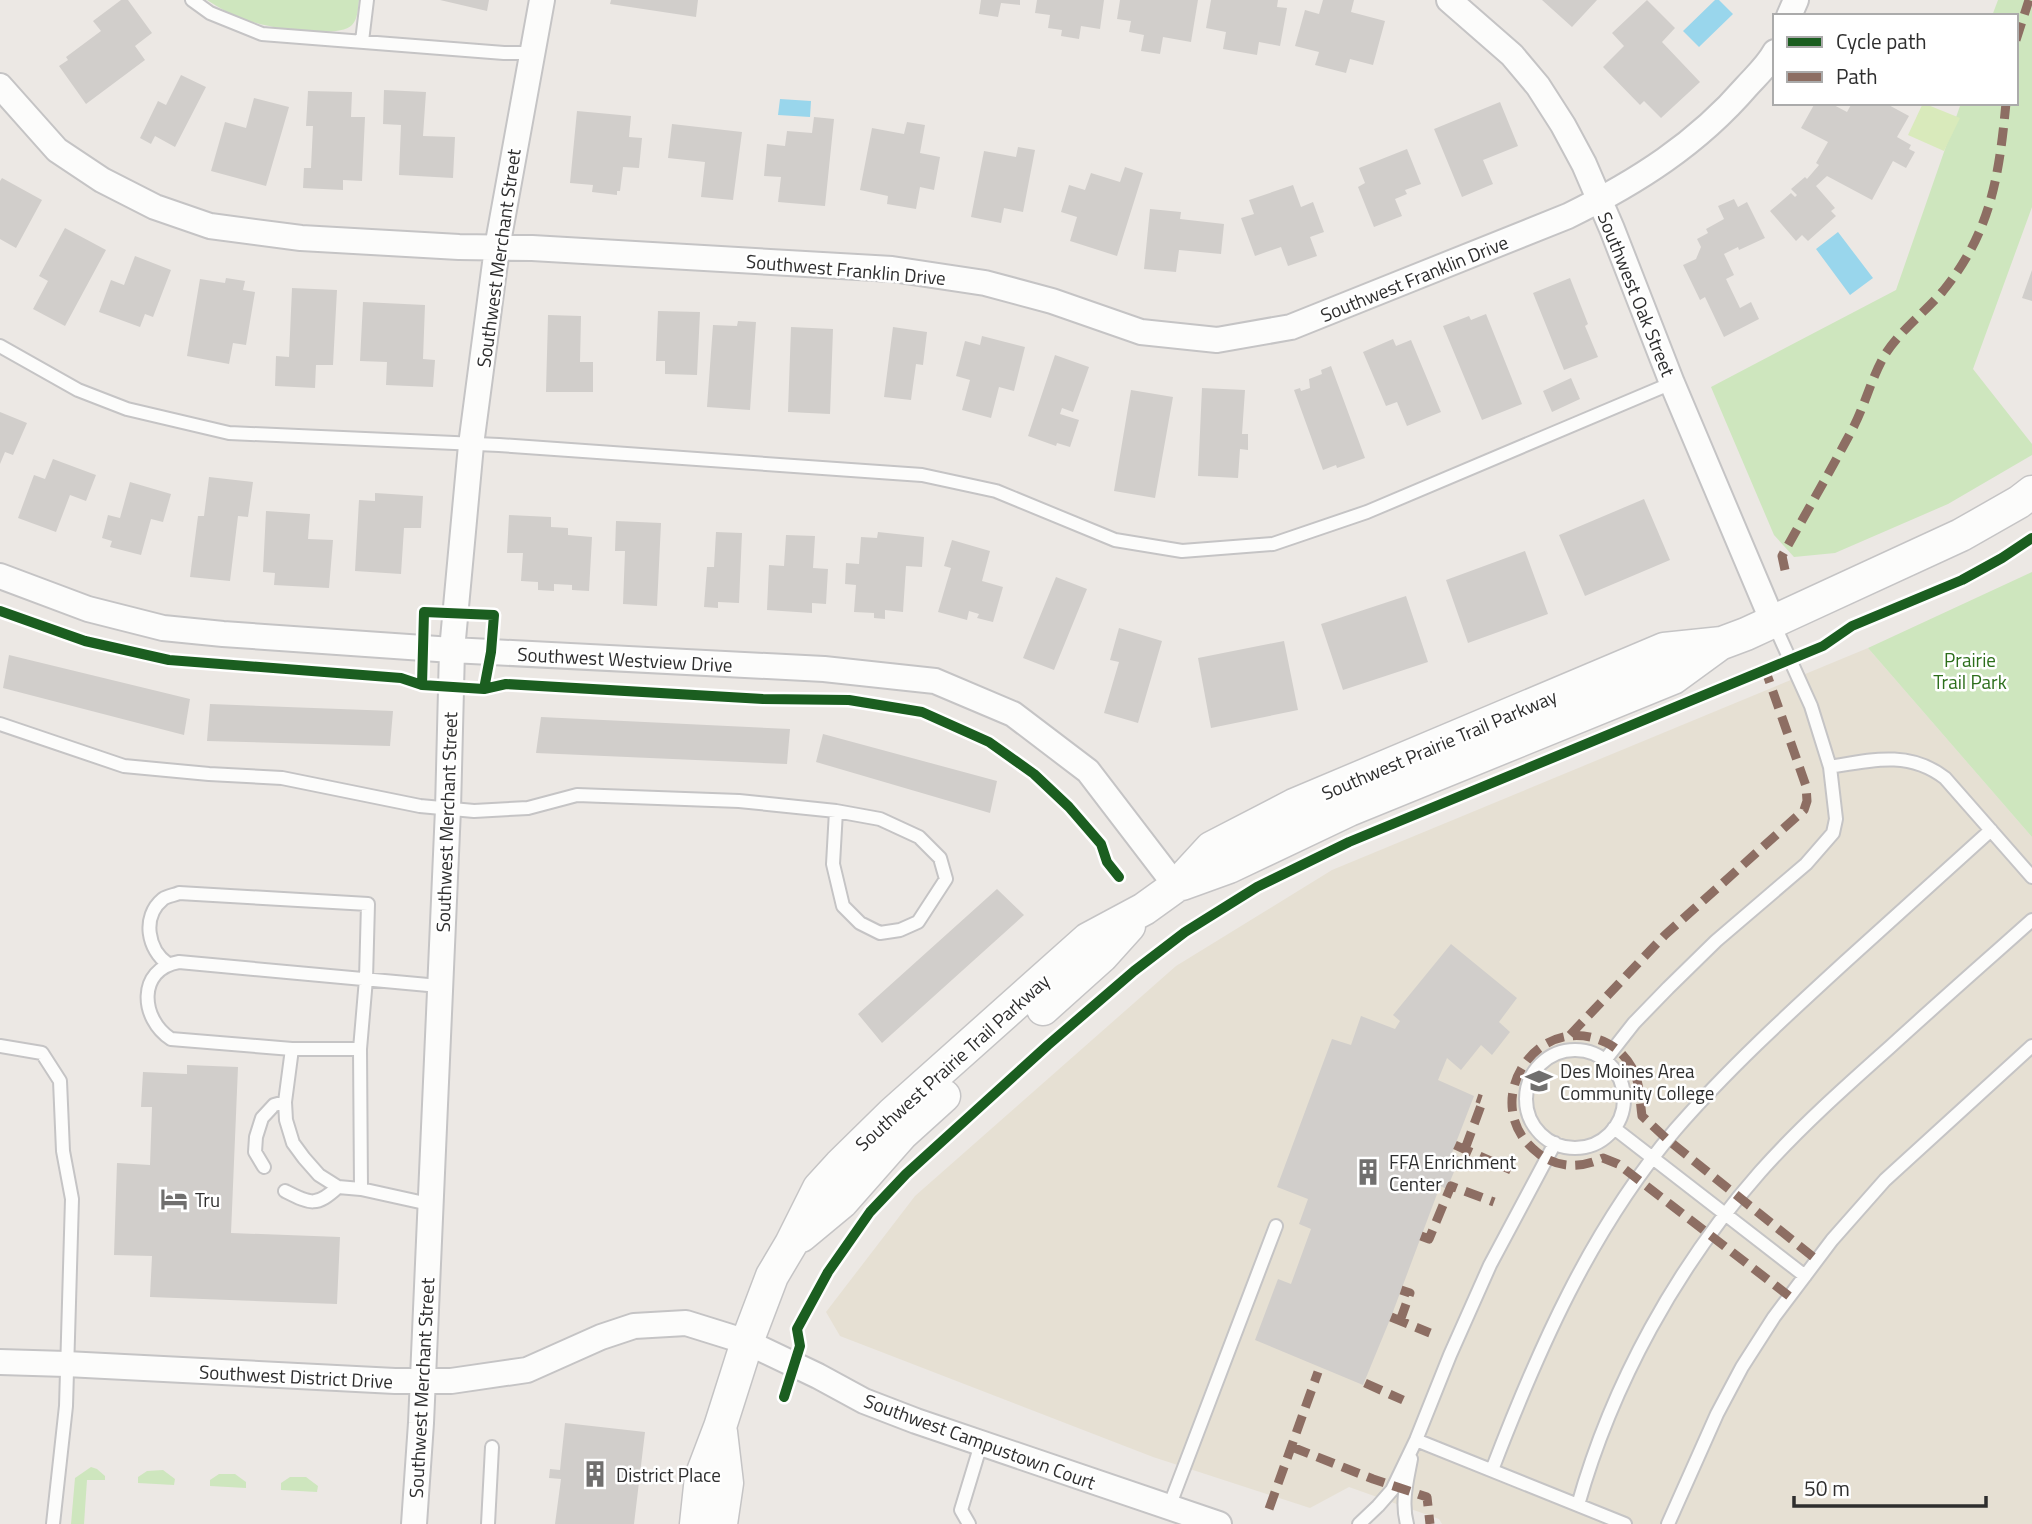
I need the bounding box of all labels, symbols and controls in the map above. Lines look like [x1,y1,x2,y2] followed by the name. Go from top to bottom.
[1773,14,2018,105] legend
[1836,25,1927,57] text: Cycle path
[1836,60,1878,92] text: Path
[468,146,528,369] street label: Southwest Merchant Street
[1591,207,1683,381] street label: Southwest Oak Street
[1316,227,1512,329] street label: Southwest Franklin Drive
[745,246,947,292] street label: Southwest Franklin Drive
[517,639,733,679] street label: Southwest Westview Drive
[1933,645,2007,696] park label: Prairie Trail Park
[1317,681,1561,807] street label: Southwest Prairie Trail Parkway
[428,711,464,933] street label: Southwest Merchant Street
[848,966,1056,1158] street label: Southwest Prairie Trail Parkway
[1560,1056,1714,1107] place label: Des Moines Area Community College
[1524,1066,1554,1096] school or university icon: Des Moines Area Community College
[1389,1147,1516,1198] place label: FFA Enrichment Center
[1353,1157,1383,1187] building icon: FFA Enrichment Center
[159,1184,189,1214] hotel icon: Tru
[195,1185,220,1214] place label: Tru
[401,1277,441,1499] street label: Southwest Merchant Street
[198,1356,394,1396] street label: Southwest District Drive
[860,1386,1100,1497] street label: Southwest Campustown Court
[580,1459,610,1489] building icon: District Place
[616,1460,721,1489] place label: District Place
[1794,1464,1986,1508] scale bar
[1804,1472,1850,1504] text: 50 m

